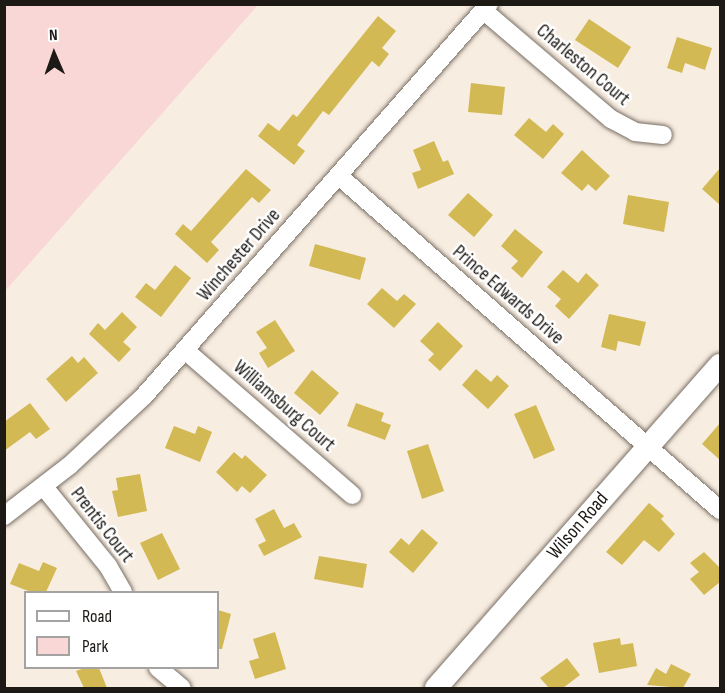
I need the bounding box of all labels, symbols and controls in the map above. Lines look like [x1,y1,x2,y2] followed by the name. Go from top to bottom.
[531,19,635,111] street label: Charleston Court
[24,24,84,84] north arrow
[49,26,58,45] text: N
[192,204,286,306] street label: Winchester Drive
[447,240,569,350] street label: Prince Edwards Drive
[228,355,340,457] street label: Williamsburg Court
[65,483,139,567] street label: Prentis Court
[542,488,614,564] street label: Wilson Road
[24,591,219,669] legend
[82,606,112,627] text: Road
[82,636,108,657] text: Park

